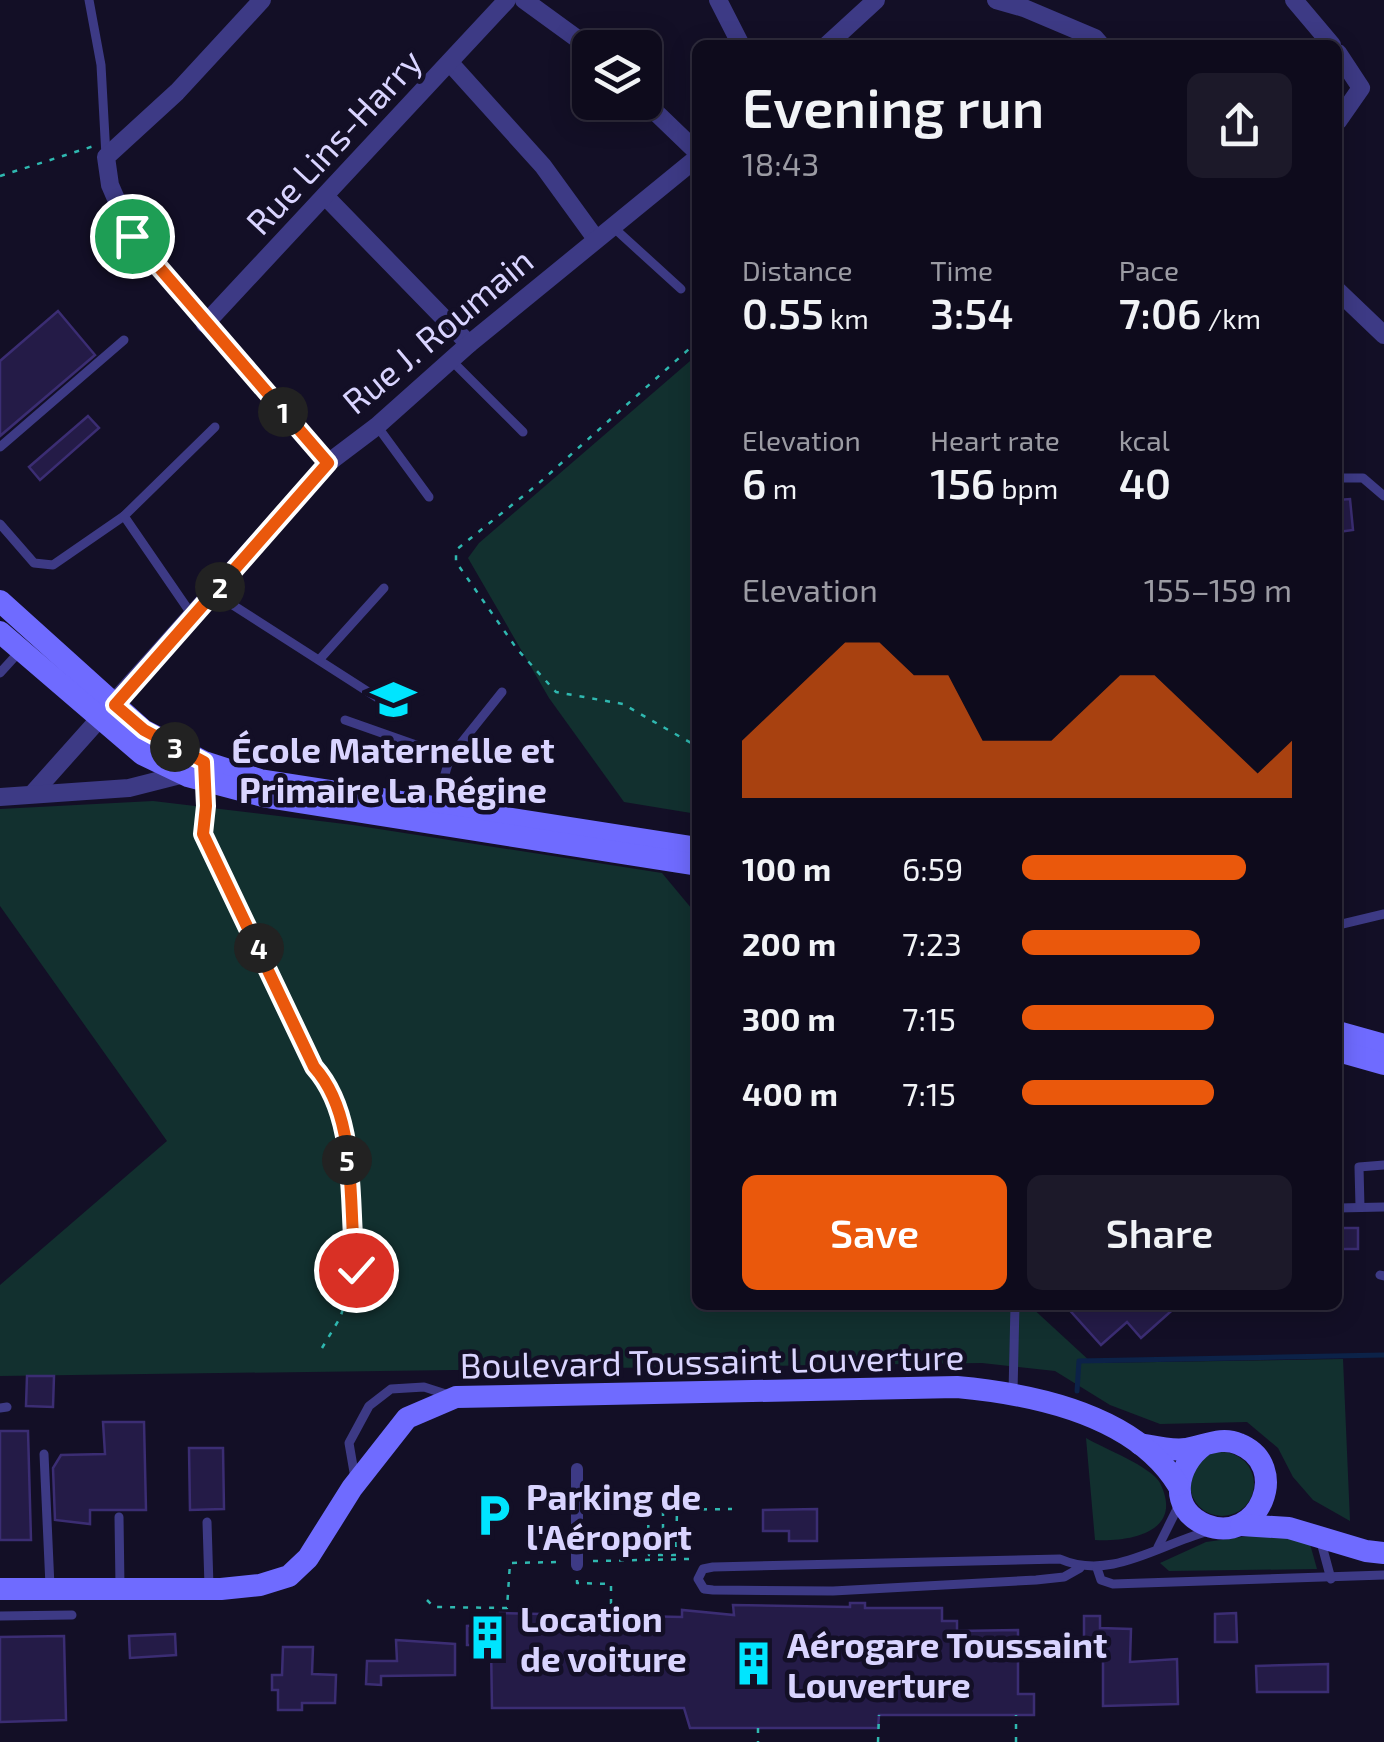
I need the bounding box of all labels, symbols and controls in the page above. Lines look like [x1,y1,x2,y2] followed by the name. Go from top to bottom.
[572,30,662,120] map controls
[572,30,662,120] button: layers
[237,40,429,242] street label: Rue Lins-Harry
[742,73,1044,139] text: Evening run
[1187,73,1292,178] button: share
[742,144,819,182] text: 18:43
[90,194,175,279] pin
[105,209,160,264] icon: arrive
[333,238,541,422] street label: Rue J. Roumain
[742,253,853,287] text: Distance
[930,253,993,287] text: Time
[1119,253,1179,287] text: Pace
[742,287,824,337] text: 0.55
[930,287,1014,337] text: 3:54
[1119,287,1201,337] text: 7:06
[824,301,869,335] text: km
[1201,301,1261,335] text: /km
[258,387,308,437] pin: 1
[277,395,289,429] text: 1
[742,423,861,457] text: Elevation
[930,423,1060,457] text: Heart rate
[1119,423,1170,457] text: kcal
[742,457,766,507] text: 6
[930,457,995,507] text: 156
[1119,457,1171,507] text: 40
[766,471,797,505] text: m
[995,471,1058,505] text: bpm
[195,562,245,612] pin: 2
[212,570,228,604] text: 2
[742,570,878,608] text: Elevation
[1144,570,1292,608] text: 155–159 m
[369,675,417,723] school or university icon: École Maternelle et Primaire La Régine
[150,722,200,772] pin: 3
[231,728,555,810] place label: École Maternelle et Primaire La Régine
[167,730,183,764] text: 3
[742,849,831,887] text: 100 m
[902,849,963,887] text: 6:59
[234,923,284,973] pin: 4
[742,924,836,962] text: 200 m
[902,924,962,962] text: 7:23
[250,931,268,965] text: 4
[742,999,836,1037] text: 300 m
[902,999,956,1037] text: 7:15
[742,1074,838,1112] text: 400 m
[902,1074,956,1112] text: 7:15
[322,1135,372,1185] pin: 5
[339,1143,355,1177] text: 5
[742,1175,1007,1290] button: Save
[1027,1175,1292,1290] button: Share
[314,1228,399,1313] pin
[329,1243,384,1298] icon: check
[459,1335,965,1385] street label: Boulevard Toussaint Louverture
[526,1475,701,1557] place label: Parking de l'Aéroport
[469,1492,517,1540] parking icon: Parking de l'Aéroport
[520,1597,687,1679] place label: Location de voiture
[463,1614,511,1662] building icon: Location de voiture
[787,1623,1107,1705] place label: Aérogare Toussaint Louverture
[730,1640,778,1688] building icon: Aérogare Toussaint Louverture

